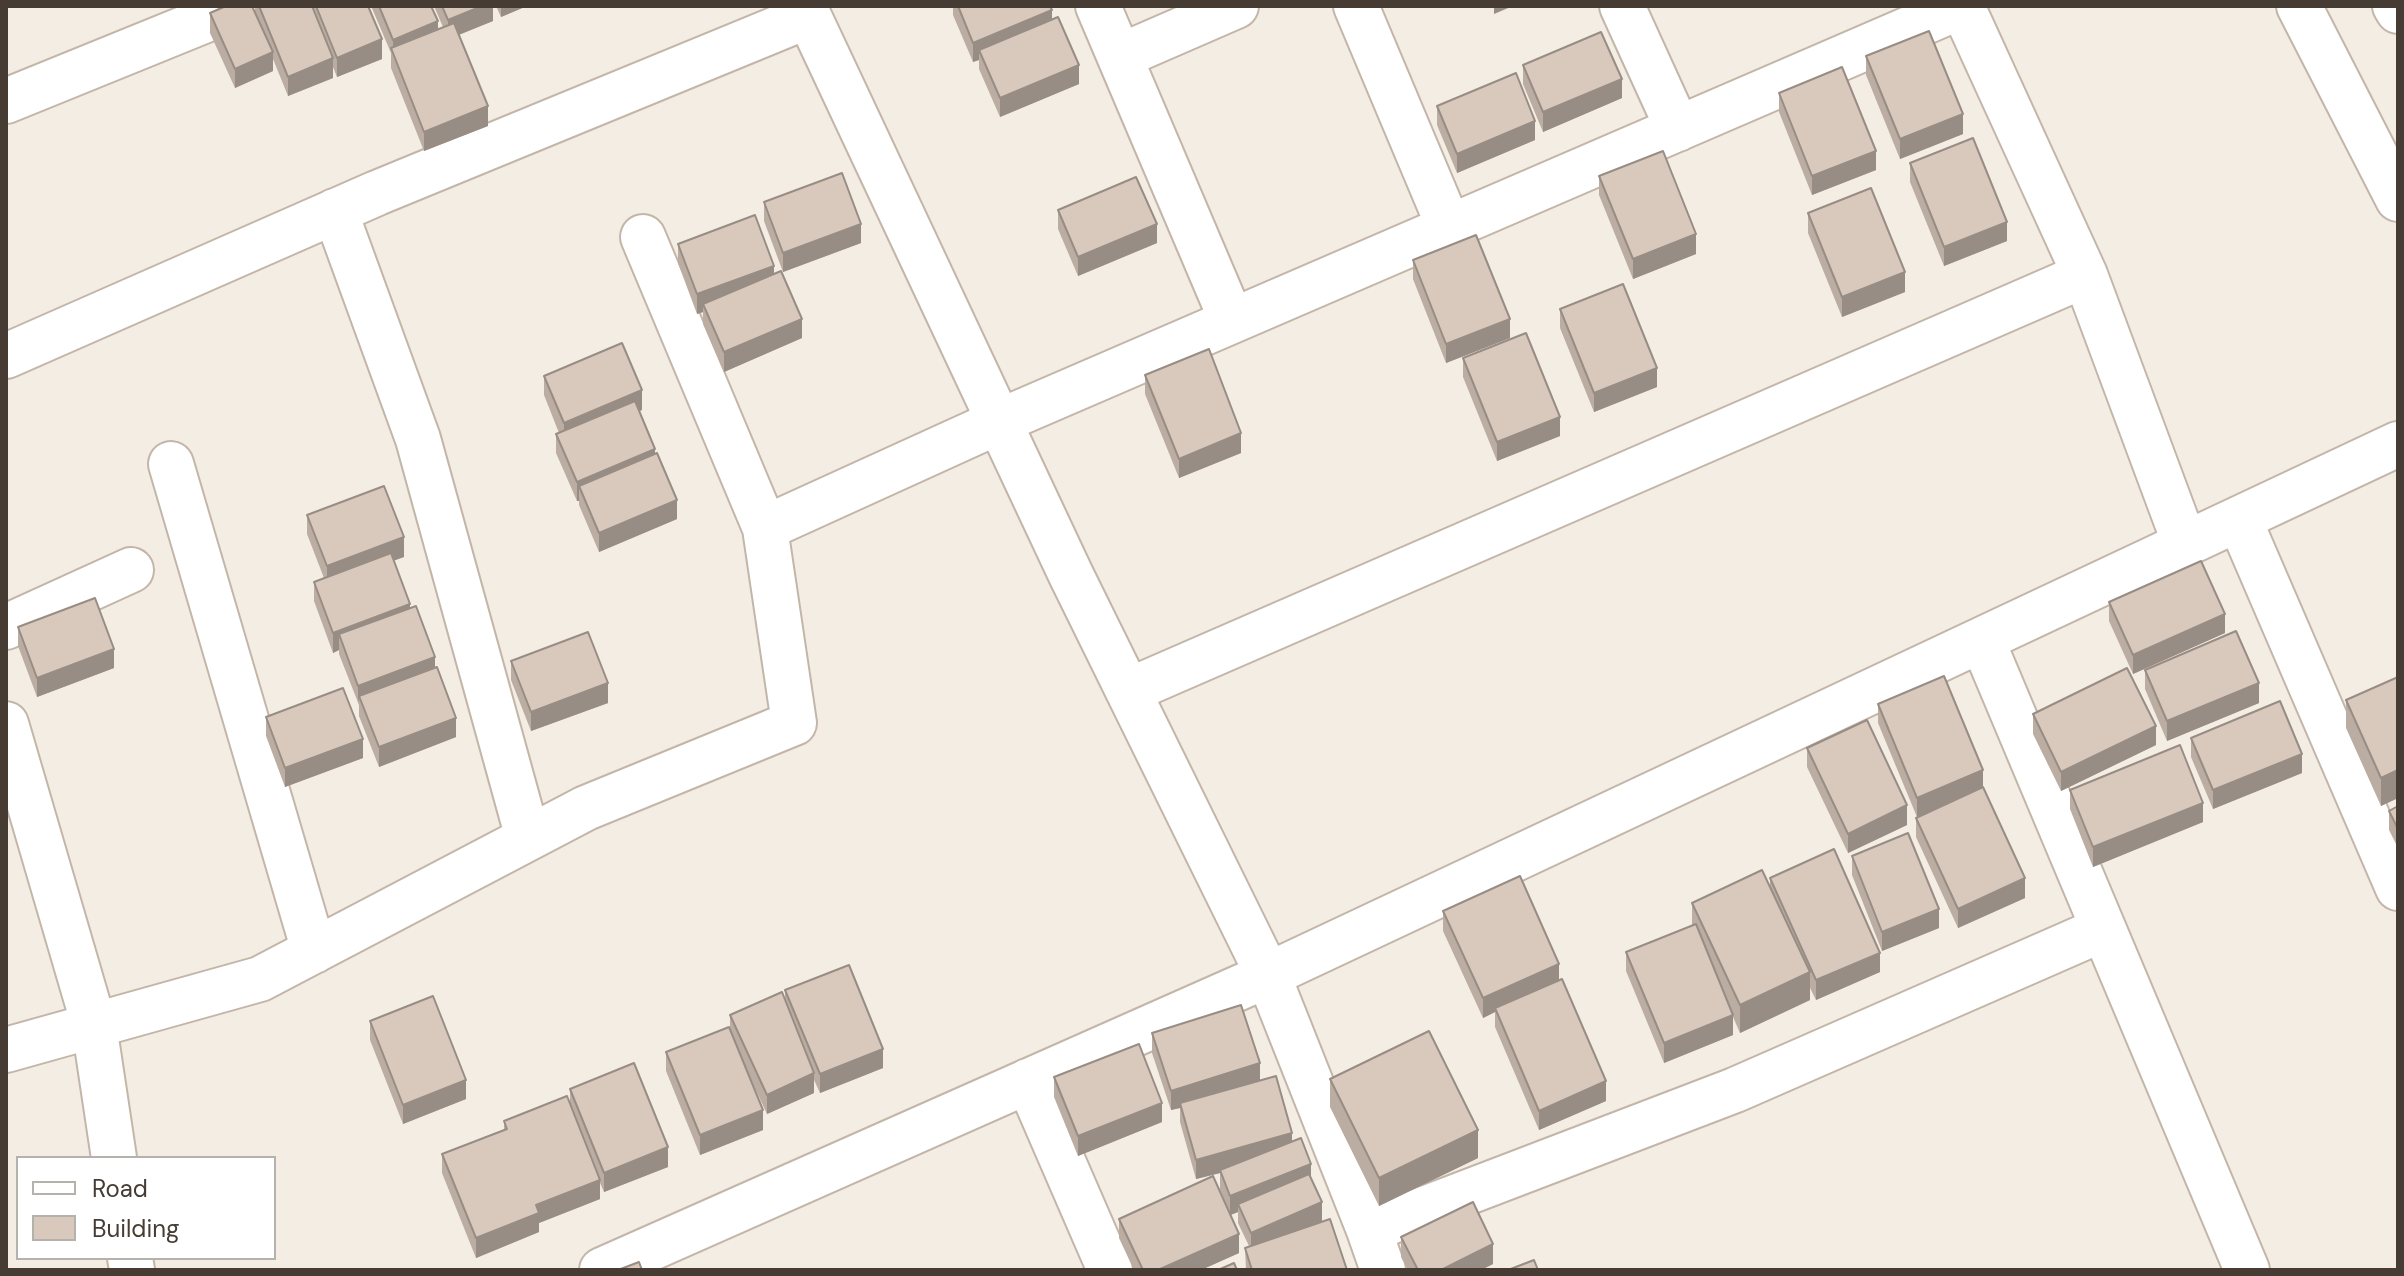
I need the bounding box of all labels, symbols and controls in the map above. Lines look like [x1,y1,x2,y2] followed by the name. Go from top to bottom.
[16,1156,276,1260] legend
[92,1173,148,1204] text: Road
[92,1213,179,1244] text: Building

